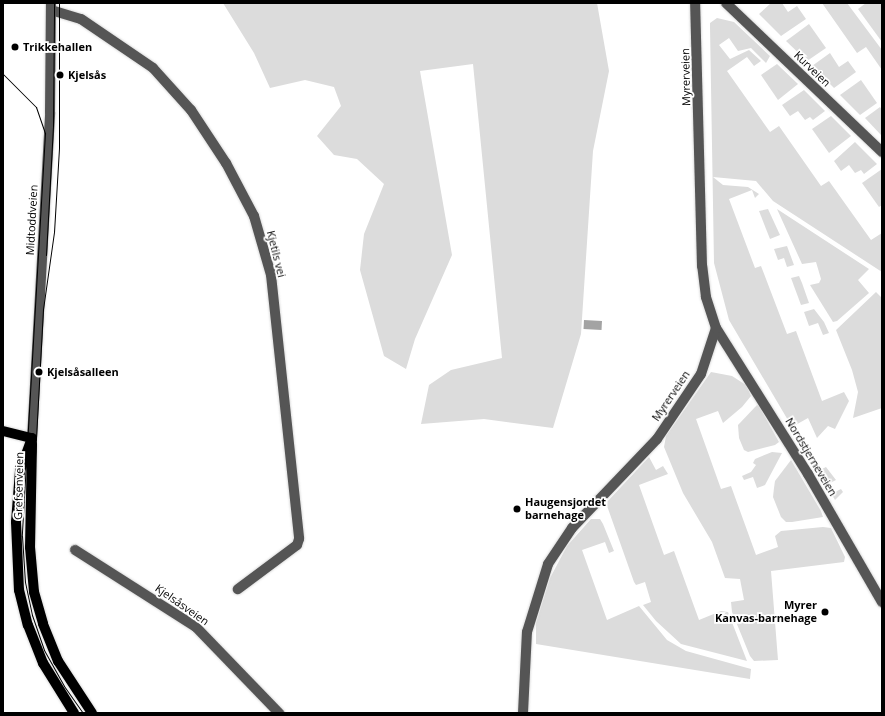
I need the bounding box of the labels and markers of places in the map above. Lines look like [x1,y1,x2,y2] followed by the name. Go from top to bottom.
[23,40,92,54] place label: Trikkehallen
[10,42,20,52] marker: Trikkehallen
[68,68,106,82] place label: Kjelsås
[55,70,65,80] marker: Kjelsås
[47,365,119,379] place label: Kjelsåsalleen
[34,367,44,377] marker: Kjelsåsalleen
[525,496,606,522] place label: Haugensjordet barnehage
[512,504,522,514] marker: Haugensjordet barnehage
[715,599,817,625] place label: Myrer Kanvas-barnehage
[820,607,830,617] marker: Myrer Kanvas-barnehage

